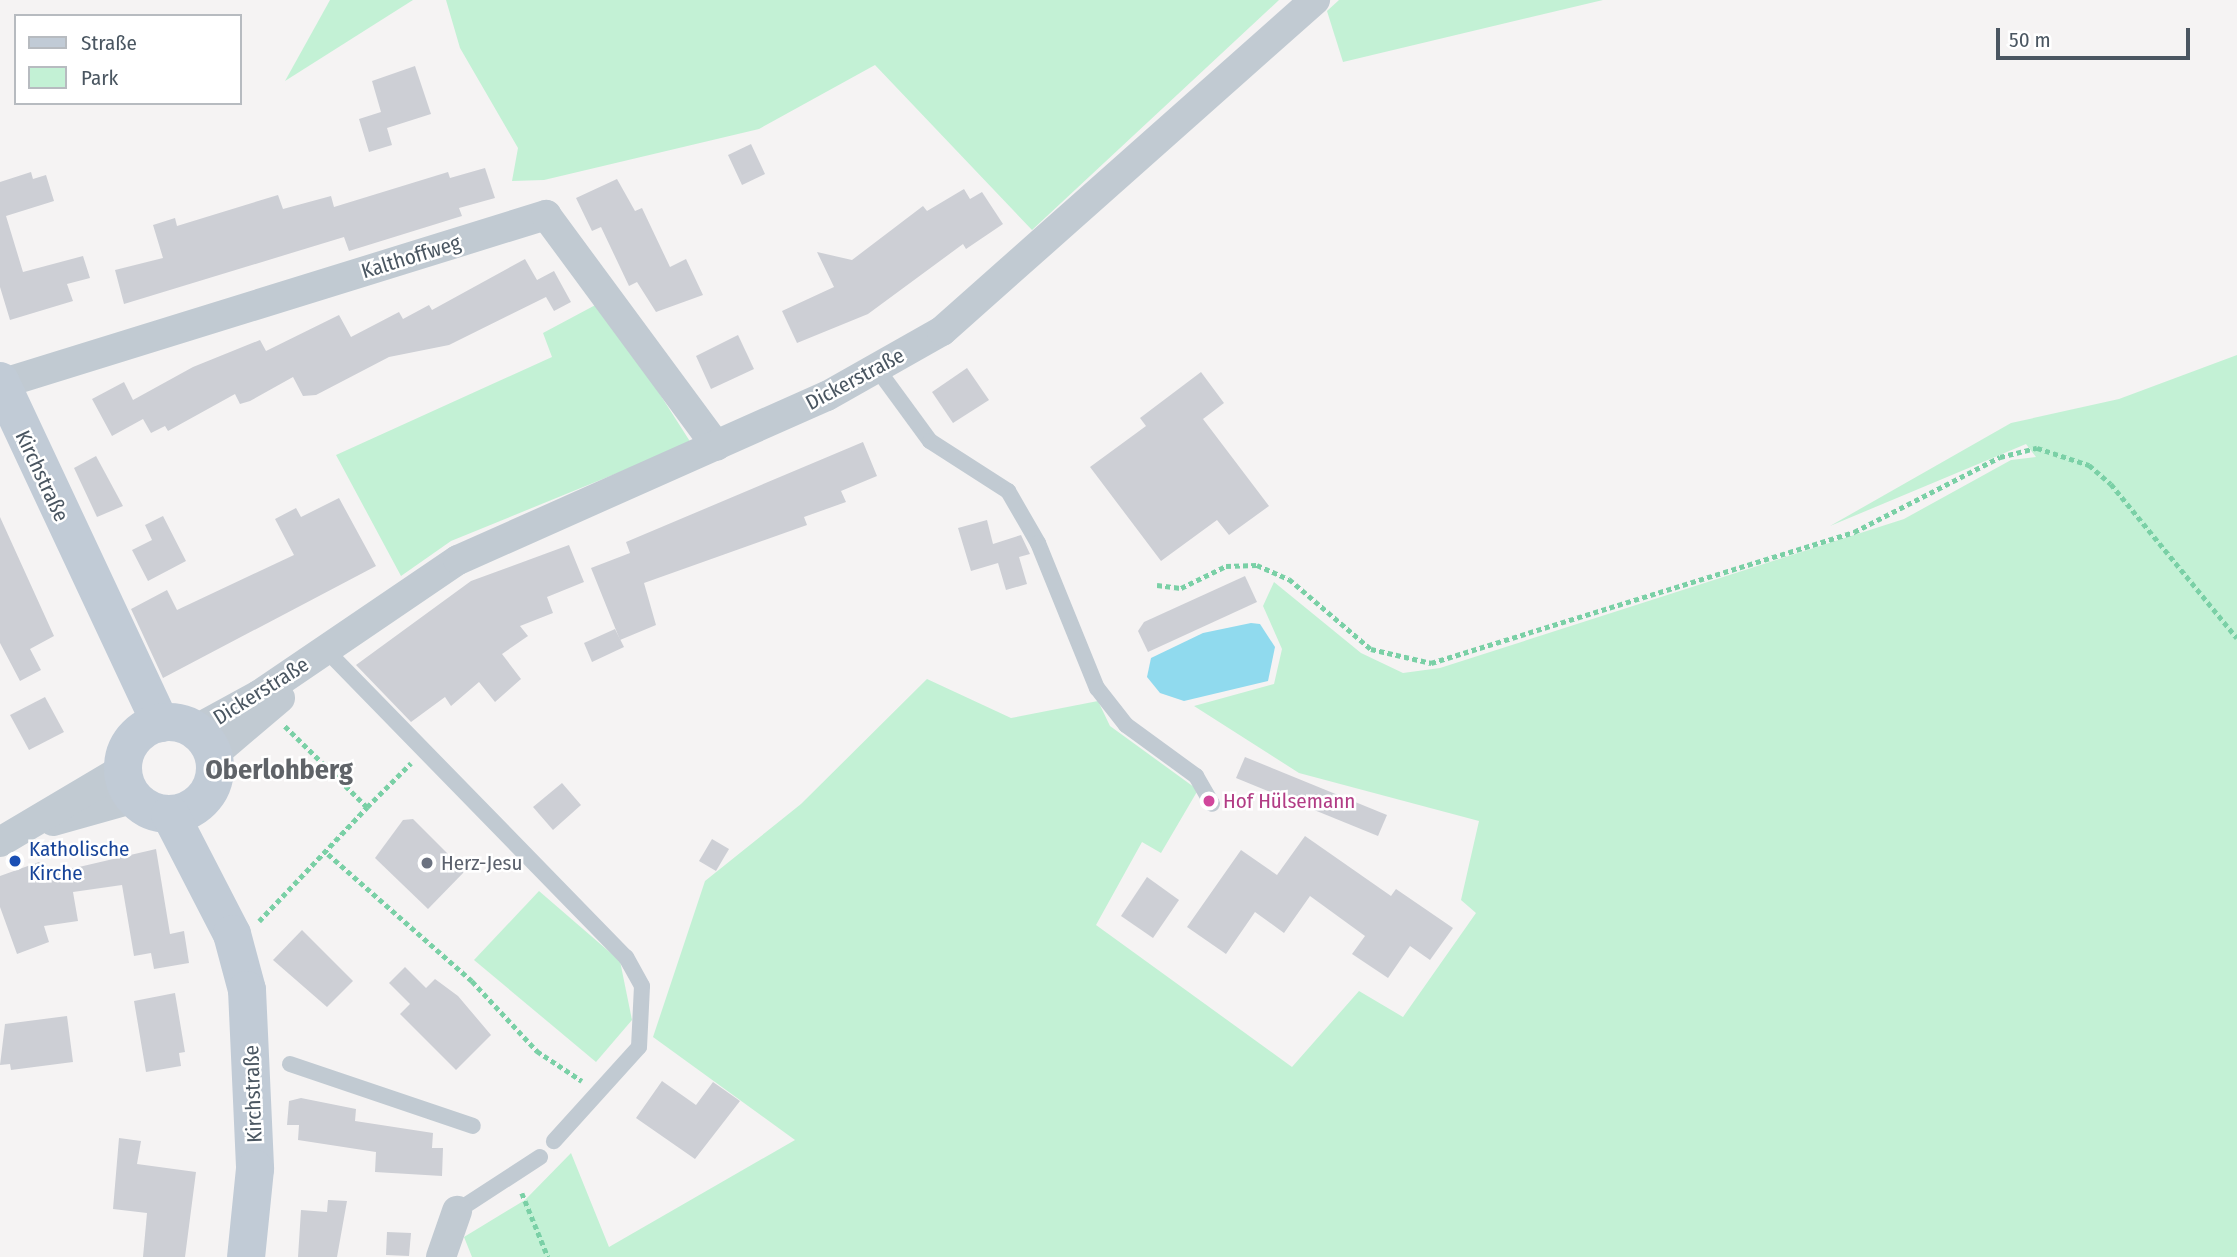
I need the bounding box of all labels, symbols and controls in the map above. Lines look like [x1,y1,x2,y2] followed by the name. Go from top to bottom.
[14,14,242,105] legend
[1999,14,2193,58] scale bar
[2009,27,2051,53] text: 50 m
[81,30,137,56] text: Straße
[81,65,118,91] text: Park
[358,230,464,284] street label: Kalthoffweg
[801,343,909,415] street label: Dickerstraße
[10,426,74,526] street label: Kirchstraße
[209,652,313,730] street label: Dickerstraße
[205,753,353,787] district label: Oberlohberg
[1223,788,1355,814] place label: Hof Hülsemann
[1201,793,1217,809] marker: Hof Hülsemann
[29,836,129,886] place label: Katholische Kirche
[441,850,522,876] place label: Herz-Jesu
[7,853,23,869] marker: Katholische Kirche
[419,855,435,871] marker: Herz-Jesu
[239,1045,267,1143] street label: Kirchstraße

